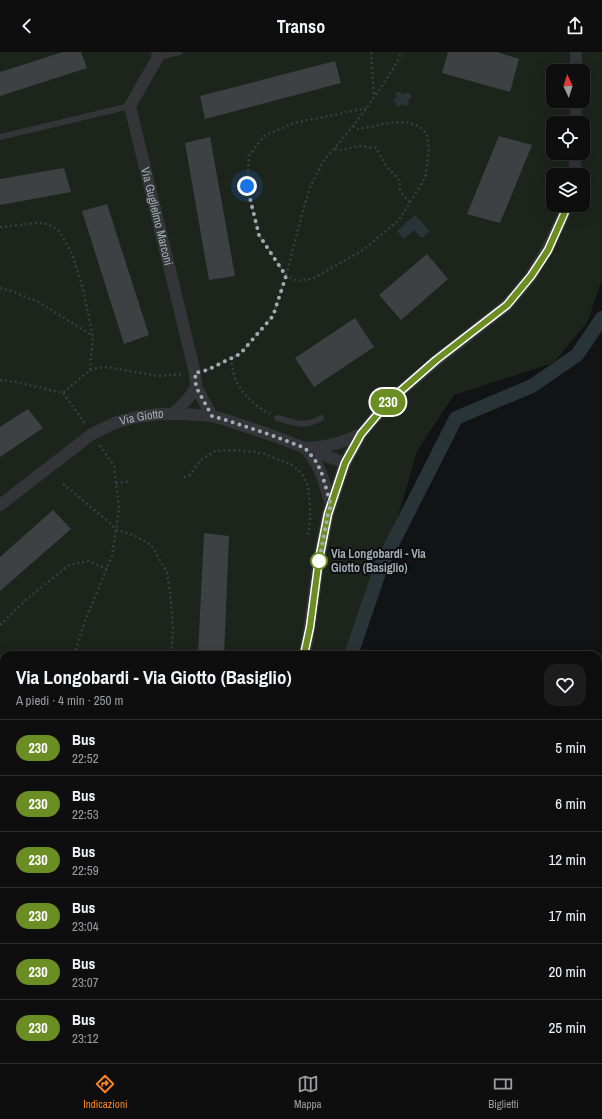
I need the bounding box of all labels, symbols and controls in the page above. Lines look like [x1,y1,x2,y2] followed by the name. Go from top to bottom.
[277,14,325,39] text: Transo
[16,15,38,37] icon: back
[564,15,586,37] icon: share
[546,64,590,108] north arrow
[546,64,590,212] map controls
[546,116,590,160] button: locate
[137,165,177,267] street label: Via Guglielmo Marconi
[546,168,590,212] button: layers
[237,176,257,196] your location
[365,389,411,415] line badge: 230
[378,393,398,411] text: 230
[118,406,163,429] street label: Via Giotto
[331,546,426,576] place label: Via Longobardi - Via Giotto (Basiglio)
[310,552,328,570] marker: Via Longobardi - Via Giotto (Basiglio)
[16,664,292,690] text: Via Longobardi - Via Giotto (Basiglio)
[544,664,586,706] button: heart
[16,692,123,709] text: A piedi · 4 min · 250 m
[72,729,95,750] text: Bus
[555,737,586,758] text: 5 min
[28,739,48,757] text: 230
[72,750,99,767] text: 22:52
[72,785,95,806] text: Bus
[555,793,586,814] text: 6 min
[28,795,48,813] text: 230
[72,806,99,823] text: 22:53
[72,841,95,862] text: Bus
[548,849,586,870] text: 12 min
[28,851,48,869] text: 230
[72,862,99,879] text: 22:59
[72,897,95,918] text: Bus
[548,905,586,926] text: 17 min
[28,907,48,925] text: 230
[72,918,99,935] text: 23:04
[72,953,95,974] text: Bus
[548,961,586,982] text: 20 min
[28,963,48,981] text: 230
[72,974,99,991] text: 23:07
[72,1009,95,1030] text: Bus
[548,1017,586,1038] text: 25 min
[28,1019,48,1037] text: 230
[72,1030,99,1047] text: 23:12
[83,1073,127,1111] tab: Indicazioni
[294,1073,322,1111] tab: Mappa
[488,1073,519,1111] tab: Biglietti

